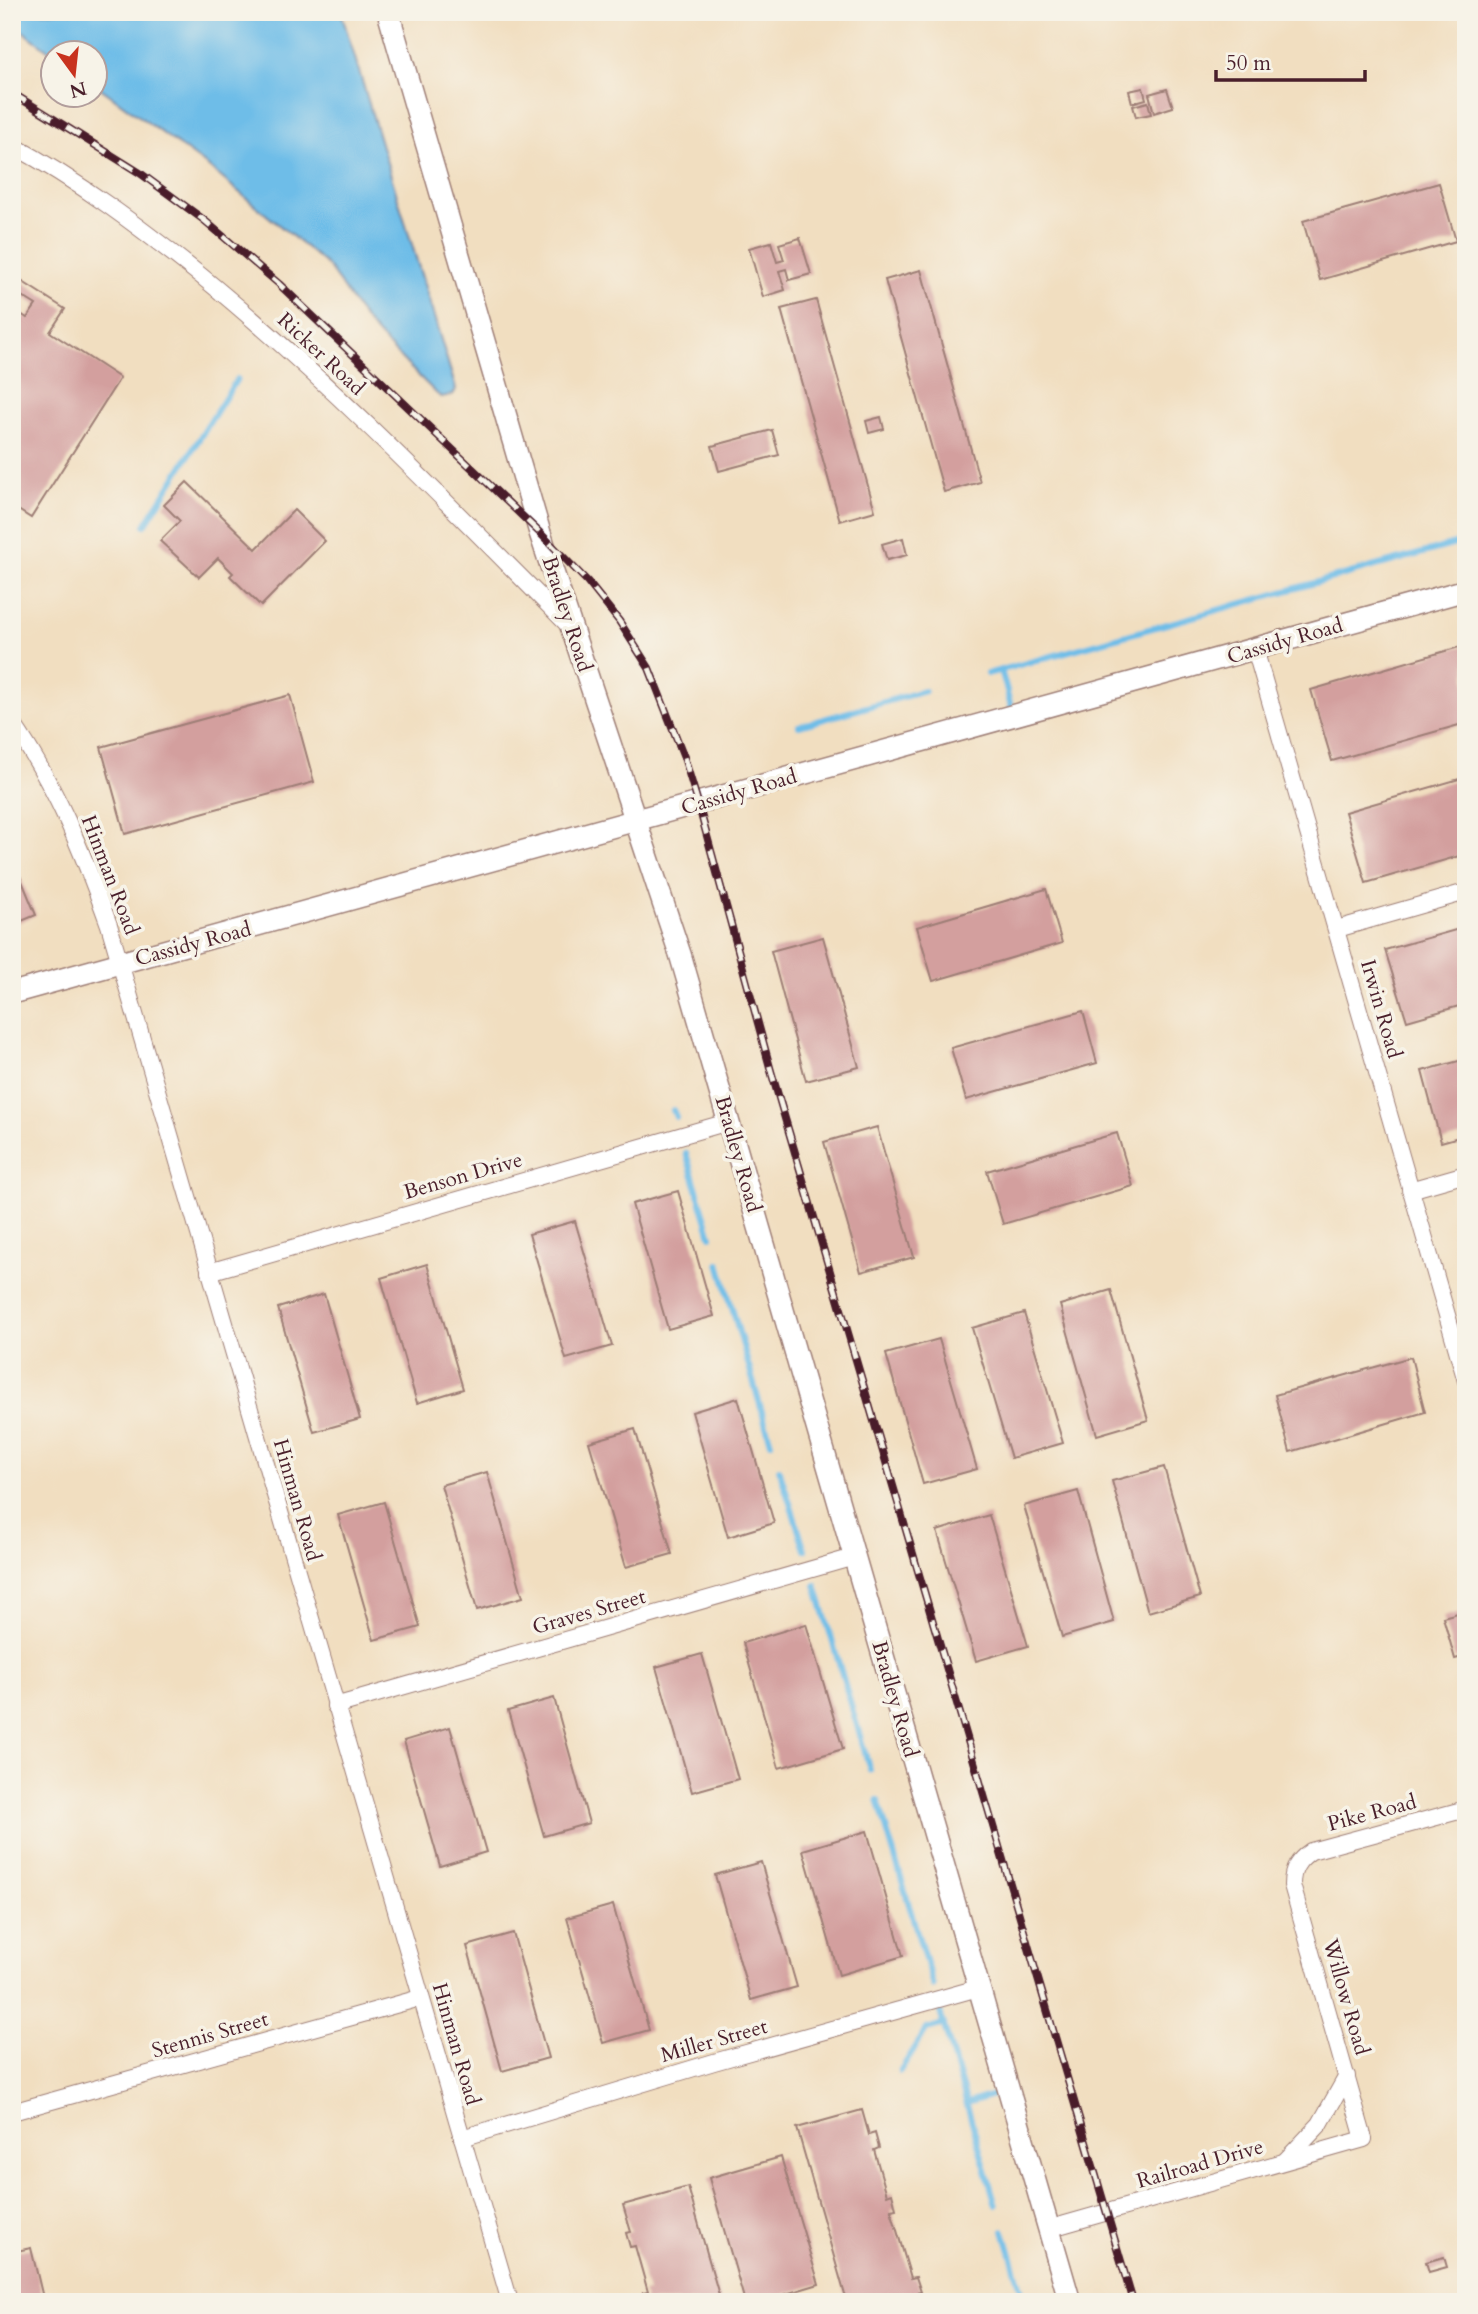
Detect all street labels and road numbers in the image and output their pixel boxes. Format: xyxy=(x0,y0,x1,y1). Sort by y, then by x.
street label: Ricker Road xyxy=(271,306,371,402)
street label: Bradley Road xyxy=(535,552,599,676)
street label: Cassidy Road xyxy=(1224,611,1346,671)
street label: Cassidy Road xyxy=(678,762,800,822)
street label: Hinman Road xyxy=(74,811,146,939)
street label: Cassidy Road xyxy=(132,915,254,973)
street label: Irwin Road xyxy=(1353,956,1409,1062)
street label: Bradley Road xyxy=(708,1092,768,1216)
street label: Benson Drive xyxy=(400,1145,526,1207)
street label: Hinman Road xyxy=(266,1435,328,1565)
street label: Graves Street xyxy=(529,1582,649,1642)
street label: Bradley Road xyxy=(865,1637,925,1761)
street label: Pike Road xyxy=(1324,1787,1420,1839)
street label: Willow Road xyxy=(1315,1934,1376,2059)
street label: Hinman Road xyxy=(425,1979,487,2109)
street label: Stennis Street xyxy=(148,2004,272,2065)
street label: Miller Street xyxy=(657,2012,771,2070)
street label: Railroad Drive xyxy=(1133,2132,1267,2196)

